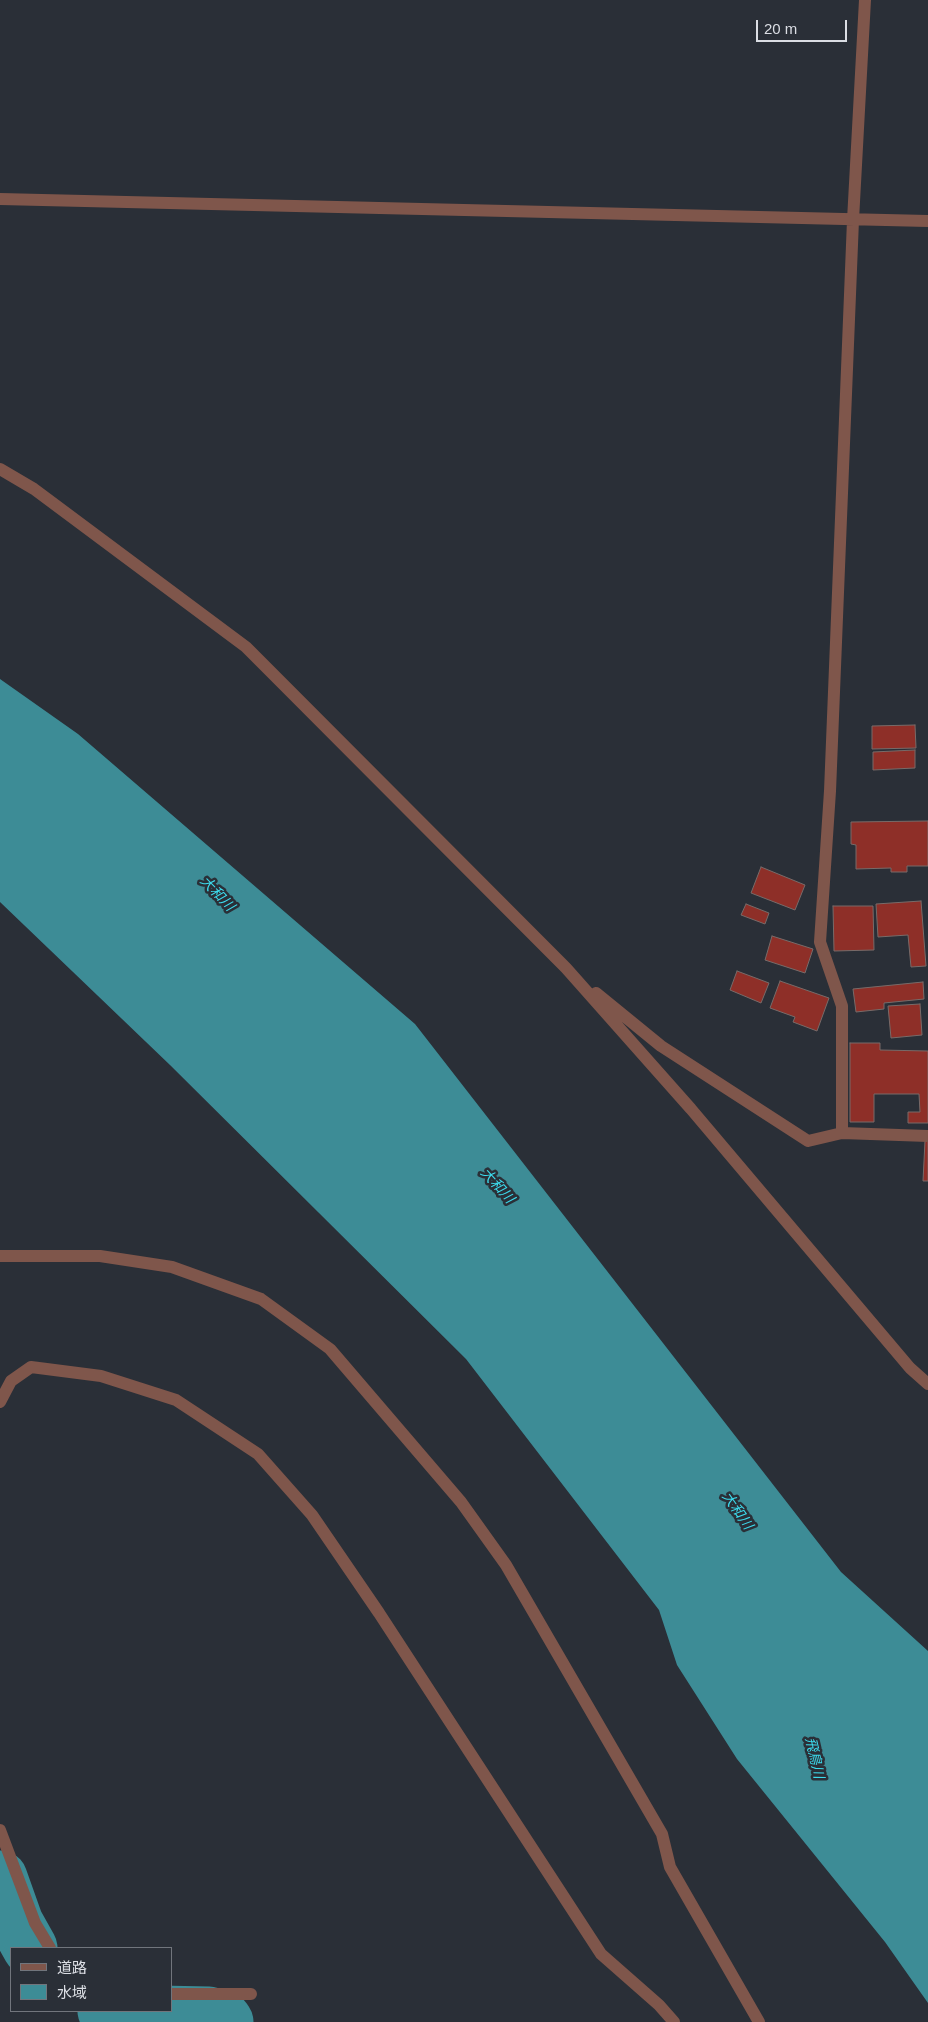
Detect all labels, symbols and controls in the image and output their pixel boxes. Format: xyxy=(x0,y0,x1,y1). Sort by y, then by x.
scale bar xyxy=(758,10,849,42)
text: 20 m xyxy=(764,20,797,37)
water label: 大和川 xyxy=(196,873,238,915)
water label: 大和川 xyxy=(477,1165,517,1207)
water label: 大和川 xyxy=(718,1489,756,1533)
water label: 飛鳥川 xyxy=(801,1736,827,1780)
legend xyxy=(10,1947,172,2012)
text: 道路 xyxy=(57,1959,87,1976)
text: 水域 xyxy=(57,1984,87,2001)

